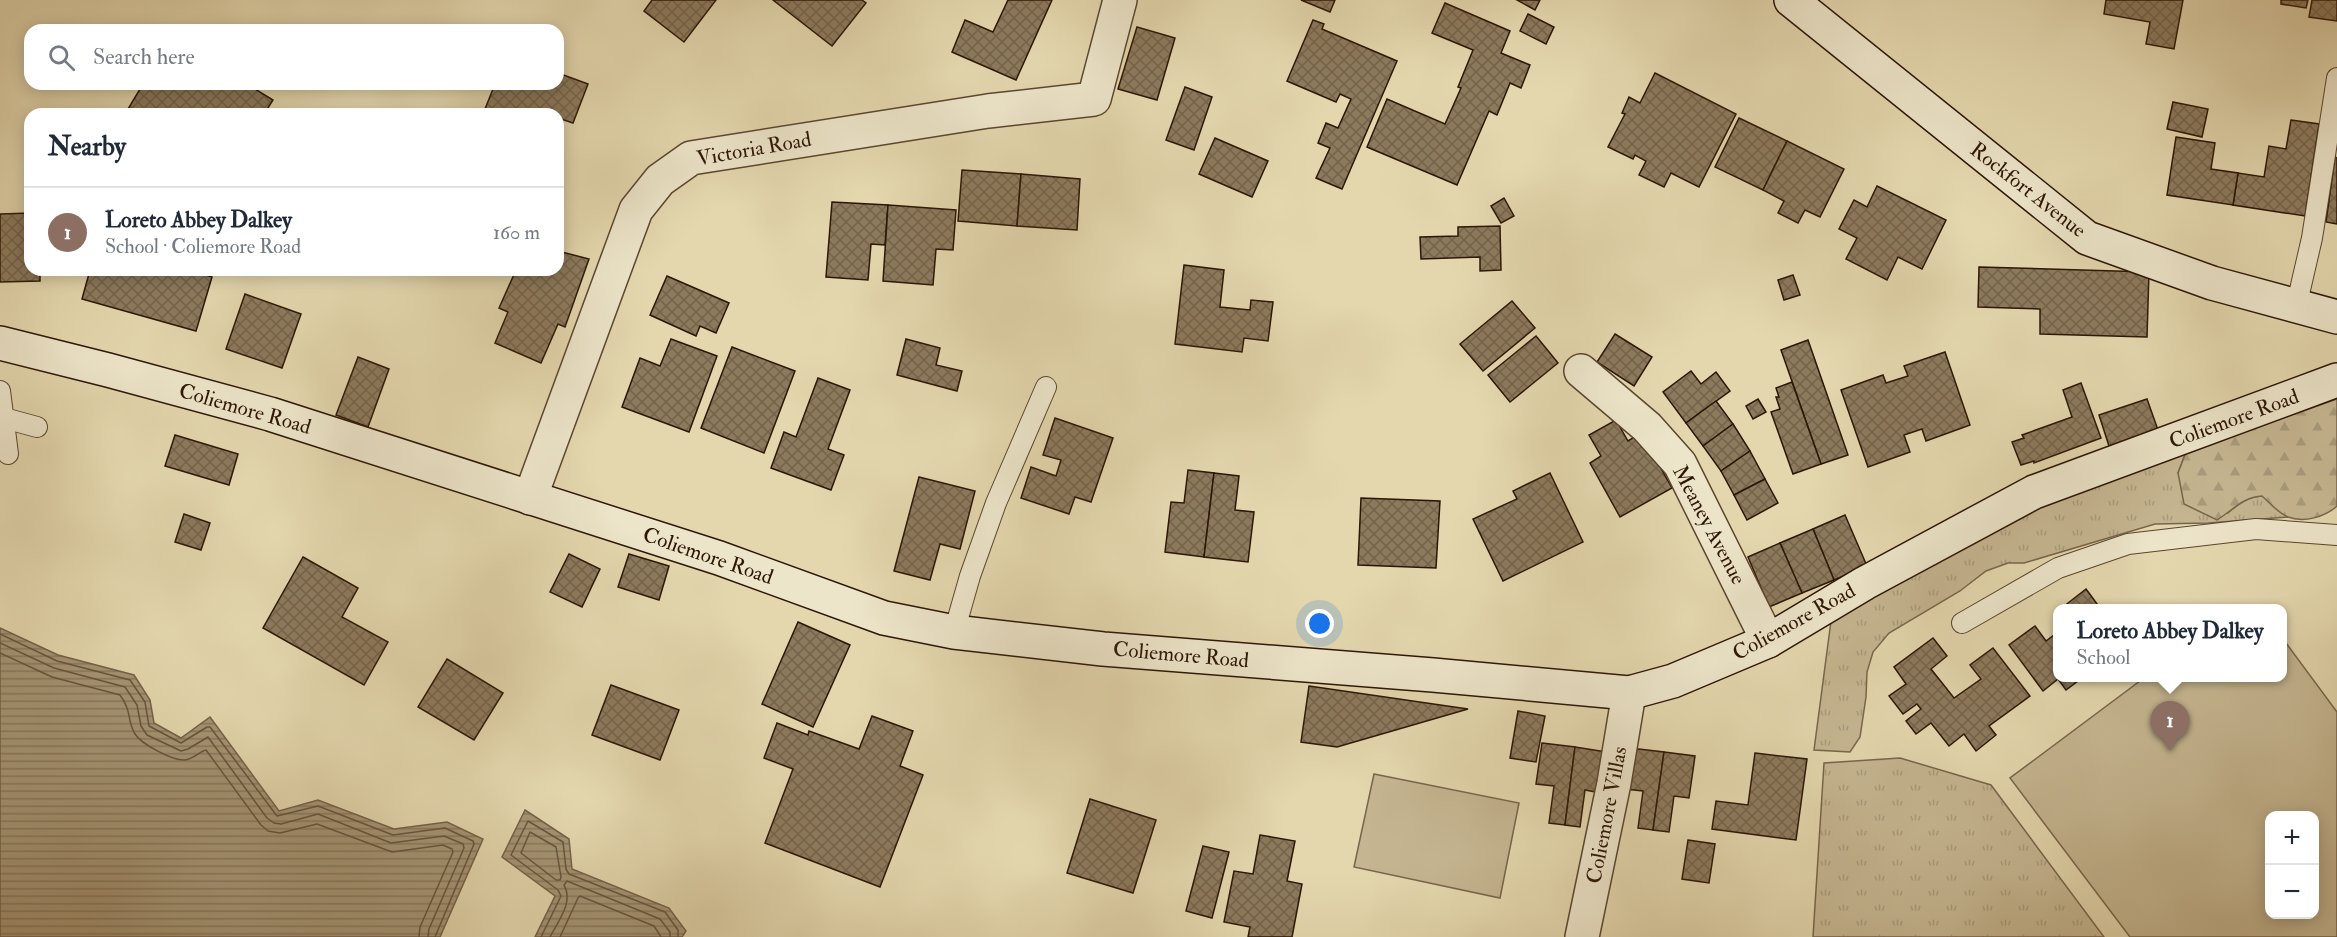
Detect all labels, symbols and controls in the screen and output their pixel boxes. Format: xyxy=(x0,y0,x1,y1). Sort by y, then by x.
search box xyxy=(24,24,564,90)
icon: search xyxy=(45,41,78,74)
text: Search here xyxy=(93,43,195,71)
street label: Victoria Road xyxy=(695,126,814,172)
text: Nearby xyxy=(48,131,126,163)
street label: Rockfort Avenue xyxy=(1965,136,2092,244)
text: Loreto Abbey Dalkey xyxy=(105,206,292,234)
text: 1 xyxy=(64,220,71,245)
text: 160 m xyxy=(493,220,540,245)
text: School · Coliemore Road xyxy=(105,234,301,259)
street label: Coliemore Road xyxy=(176,377,315,441)
street label: Coliemore Road xyxy=(2165,383,2303,455)
street label: Meaney Avenue xyxy=(1666,461,1752,590)
street label: Coliemore Road xyxy=(639,521,777,591)
street label: Coliemore Road xyxy=(1728,577,1861,667)
popup xyxy=(2053,604,2287,682)
your location xyxy=(1305,609,1334,638)
text: Loreto Abbey Dalkey xyxy=(2077,617,2263,645)
street label: Coliemore Road xyxy=(1112,636,1251,674)
text: School xyxy=(2077,645,2130,670)
pin: 1 xyxy=(2150,702,2190,751)
street label: Coliemore Villas xyxy=(1580,744,1634,886)
map controls xyxy=(2265,811,2319,919)
button: + xyxy=(2265,811,2319,865)
button: − xyxy=(2265,865,2319,919)

